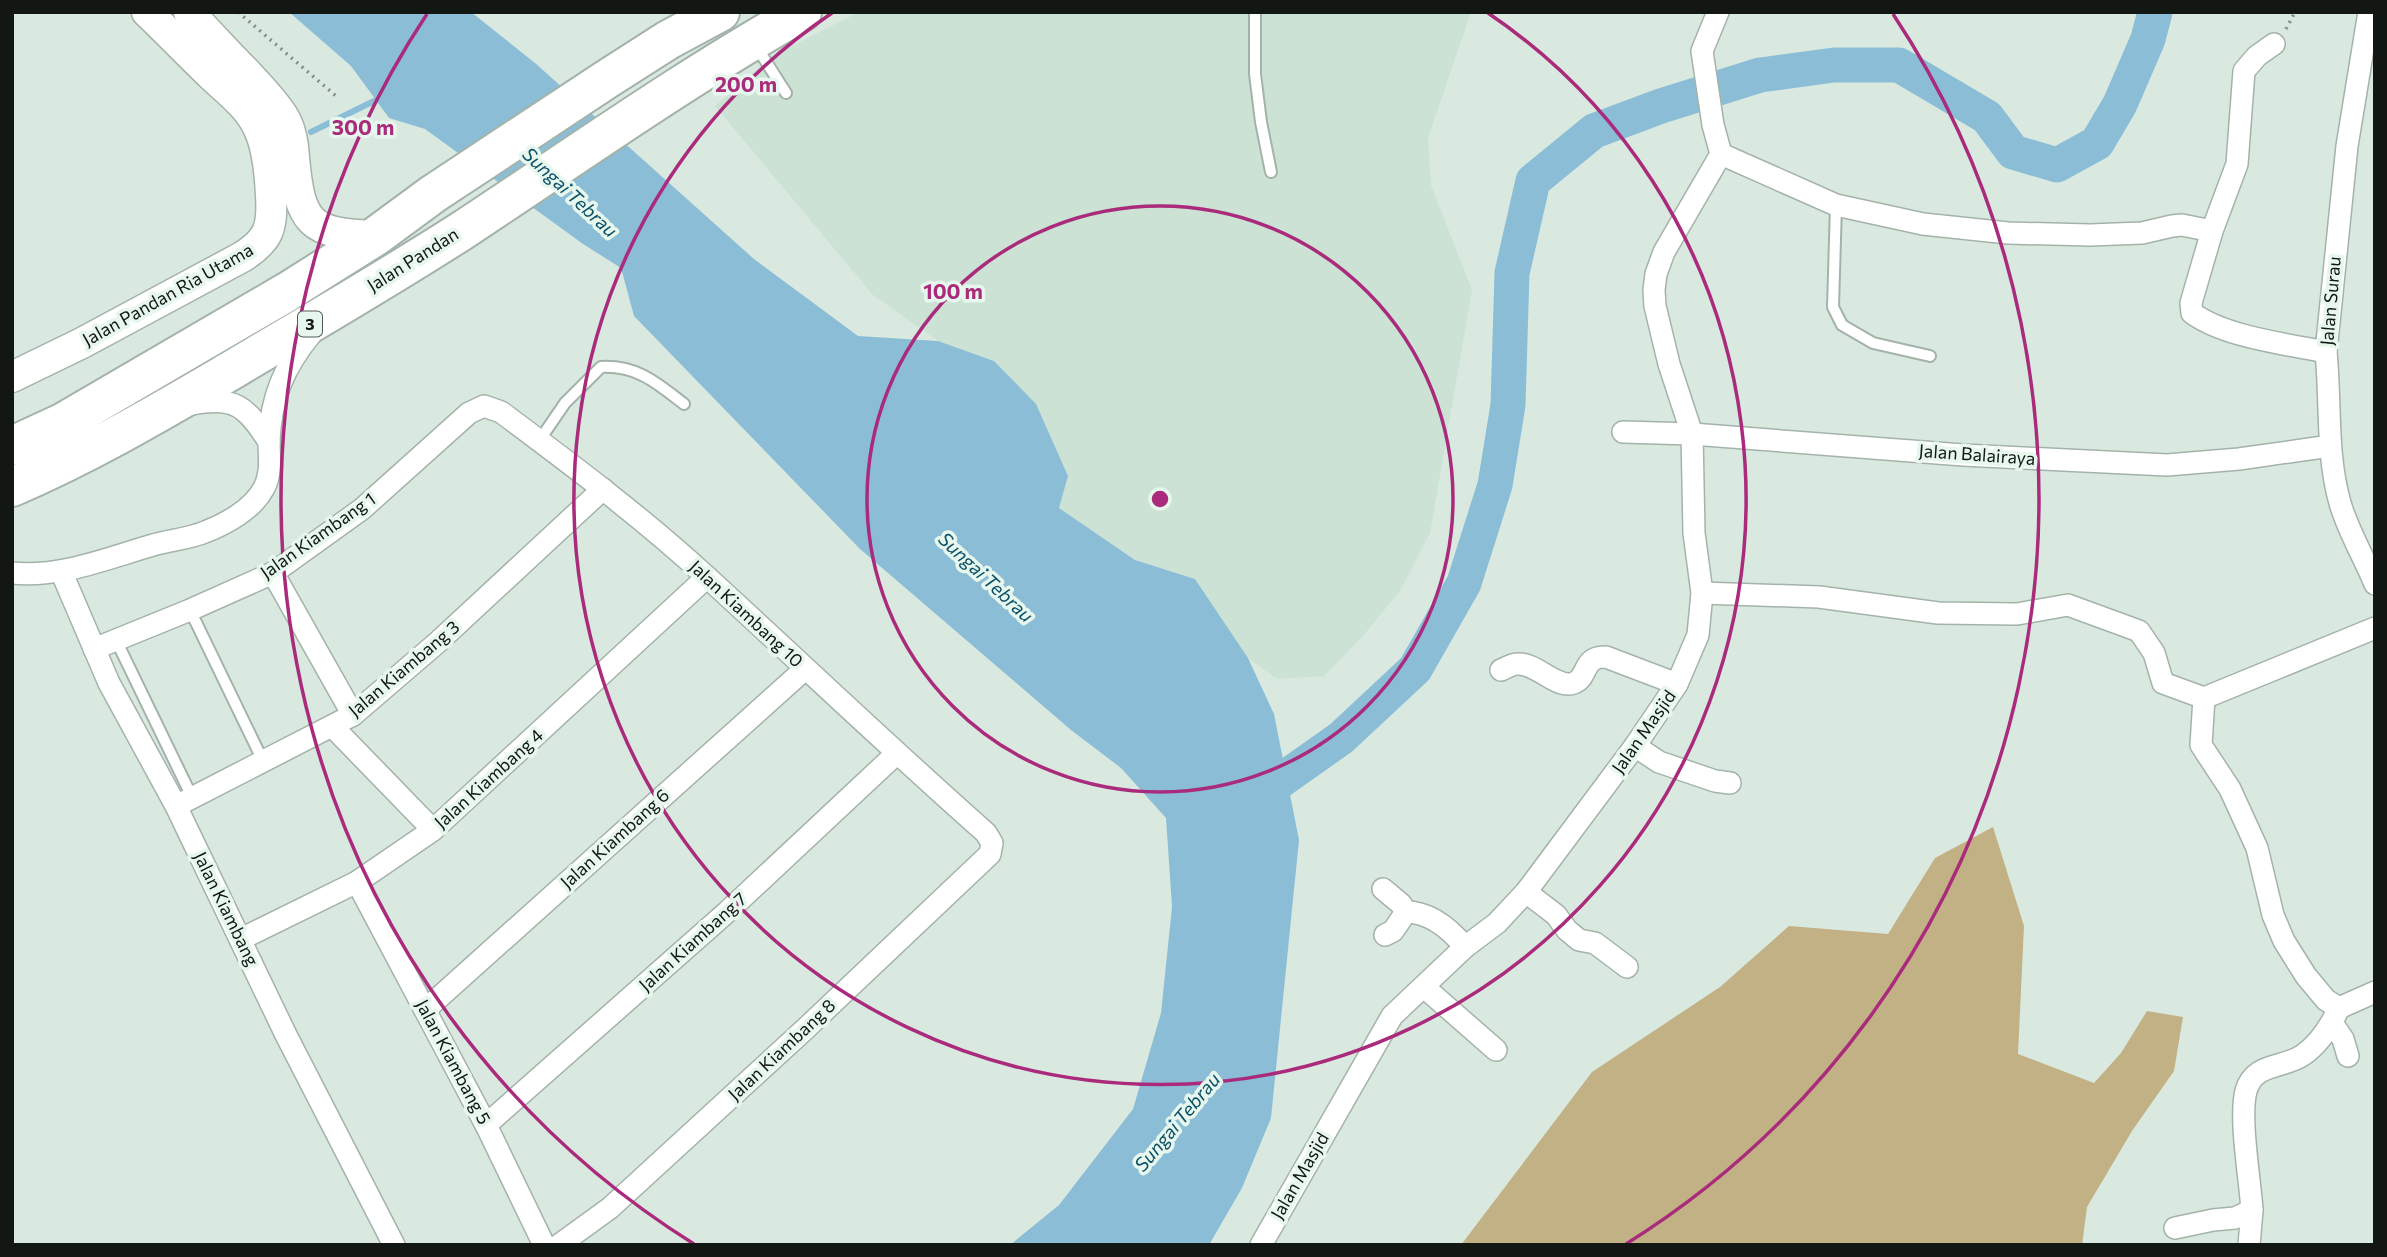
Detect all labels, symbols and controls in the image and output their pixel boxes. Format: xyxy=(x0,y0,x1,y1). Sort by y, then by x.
text: 200 m xyxy=(715,71,777,96)
text: 300 m xyxy=(332,114,394,139)
water label: Sungai Tebrau xyxy=(518,142,623,242)
street label: Jalan Pandan xyxy=(363,222,462,296)
street label: Jalan Pandan Ria Utama xyxy=(78,238,257,350)
street label: Jalan Surau xyxy=(2315,255,2345,346)
text: 100 m xyxy=(923,278,983,303)
road number: 3 xyxy=(298,312,322,336)
street label: Jalan Balairaya xyxy=(1918,439,2036,469)
street label: Jalan Kiambang 1 xyxy=(256,487,379,583)
centre of rings xyxy=(1148,487,1172,511)
water label: Sungai Tebrau xyxy=(934,527,1039,627)
street label: Jalan Kiambang 10 xyxy=(685,555,808,672)
street label: Jalan Kiambang 3 xyxy=(343,615,463,721)
street label: Jalan Masjid xyxy=(1606,686,1680,777)
street label: Jalan Kiambang 4 xyxy=(429,724,547,833)
street label: Jalan Kiambang 6 xyxy=(555,784,673,893)
street label: Jalan Kiambang xyxy=(190,848,264,969)
street label: Jalan Kiambang 7 xyxy=(634,887,751,995)
street label: Jalan Kiambang 8 xyxy=(723,994,840,1105)
street label: Jalan Kiambang 5 xyxy=(412,995,496,1128)
water label: Sungai Tebrau xyxy=(1129,1068,1225,1175)
street label: Jalan Masjid xyxy=(1265,1128,1333,1223)

